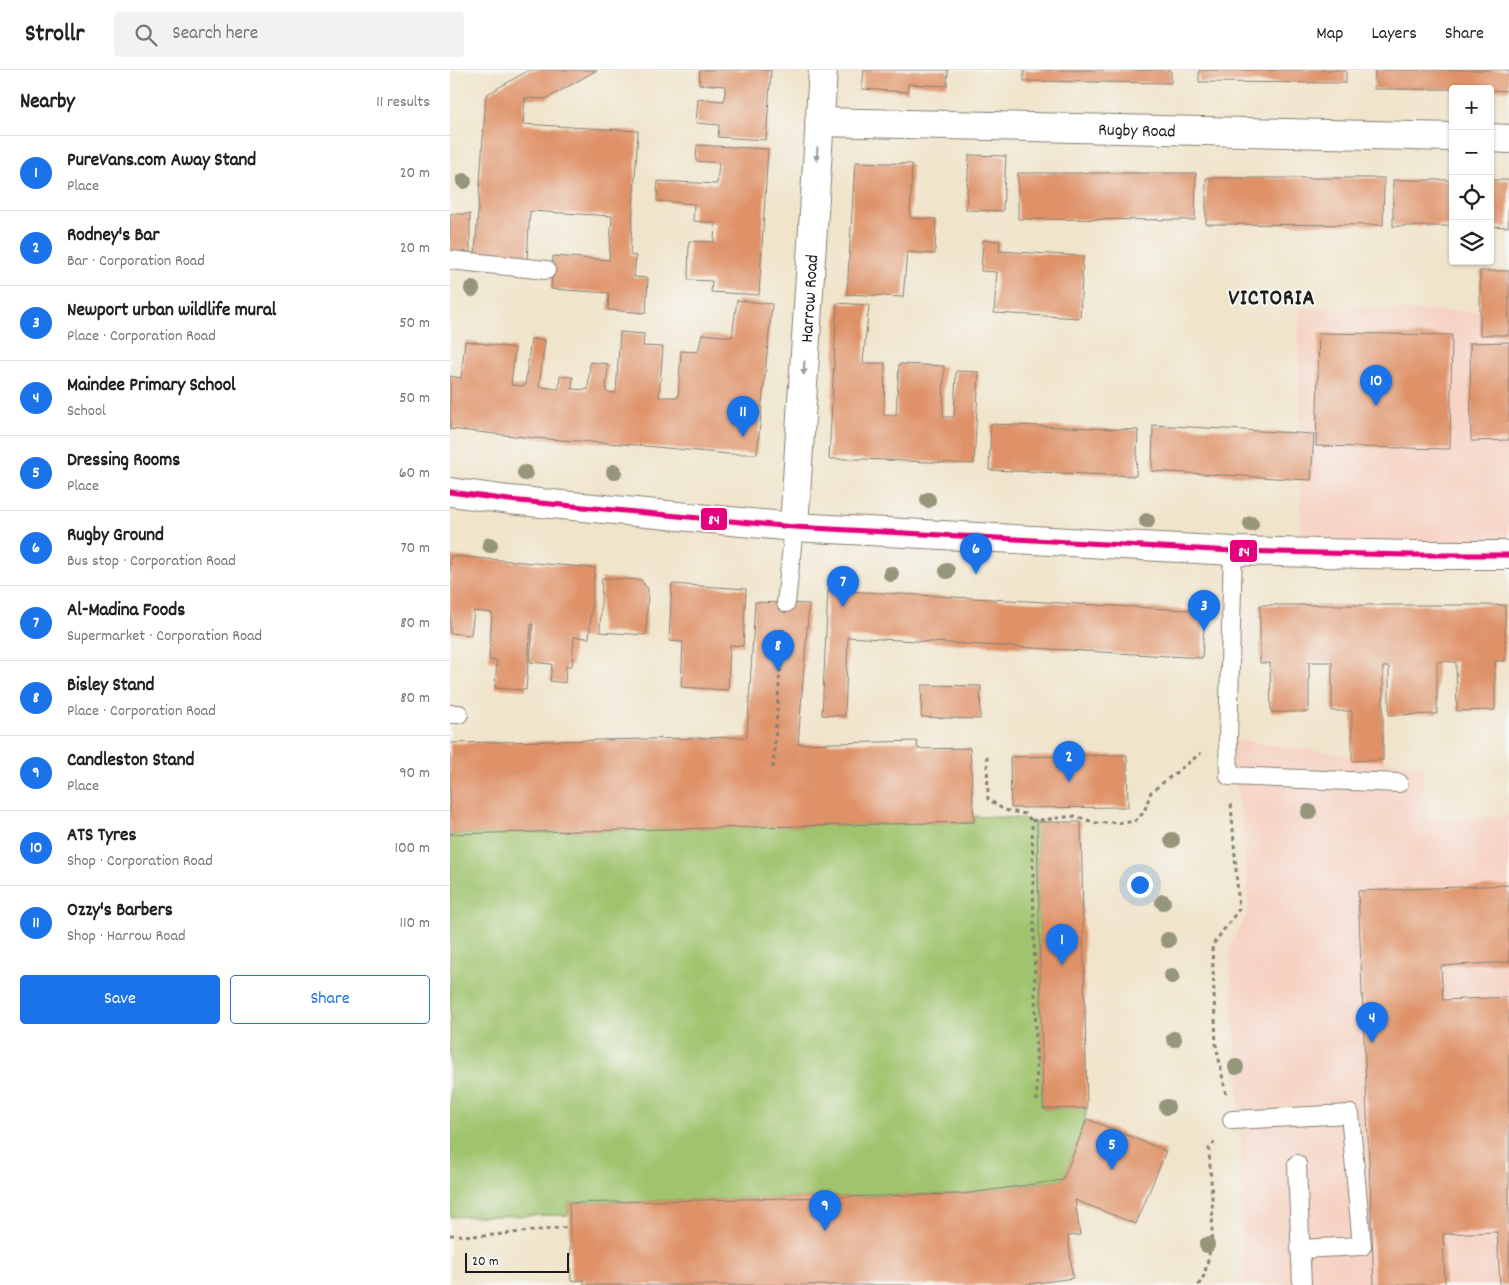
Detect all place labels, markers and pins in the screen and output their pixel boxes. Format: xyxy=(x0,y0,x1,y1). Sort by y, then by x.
pin: 10 xyxy=(1360,365,1392,406)
pin: 11 xyxy=(727,396,759,437)
pin: 6 xyxy=(960,533,992,574)
pin: 7 xyxy=(827,566,859,607)
pin: 3 xyxy=(1188,590,1220,631)
pin: 8 xyxy=(762,630,794,671)
pin: 2 xyxy=(1053,741,1085,782)
pin: 1 xyxy=(1046,924,1078,965)
pin: 4 xyxy=(1356,1002,1388,1043)
pin: 5 xyxy=(1096,1129,1128,1170)
pin: 9 xyxy=(809,1190,841,1231)

